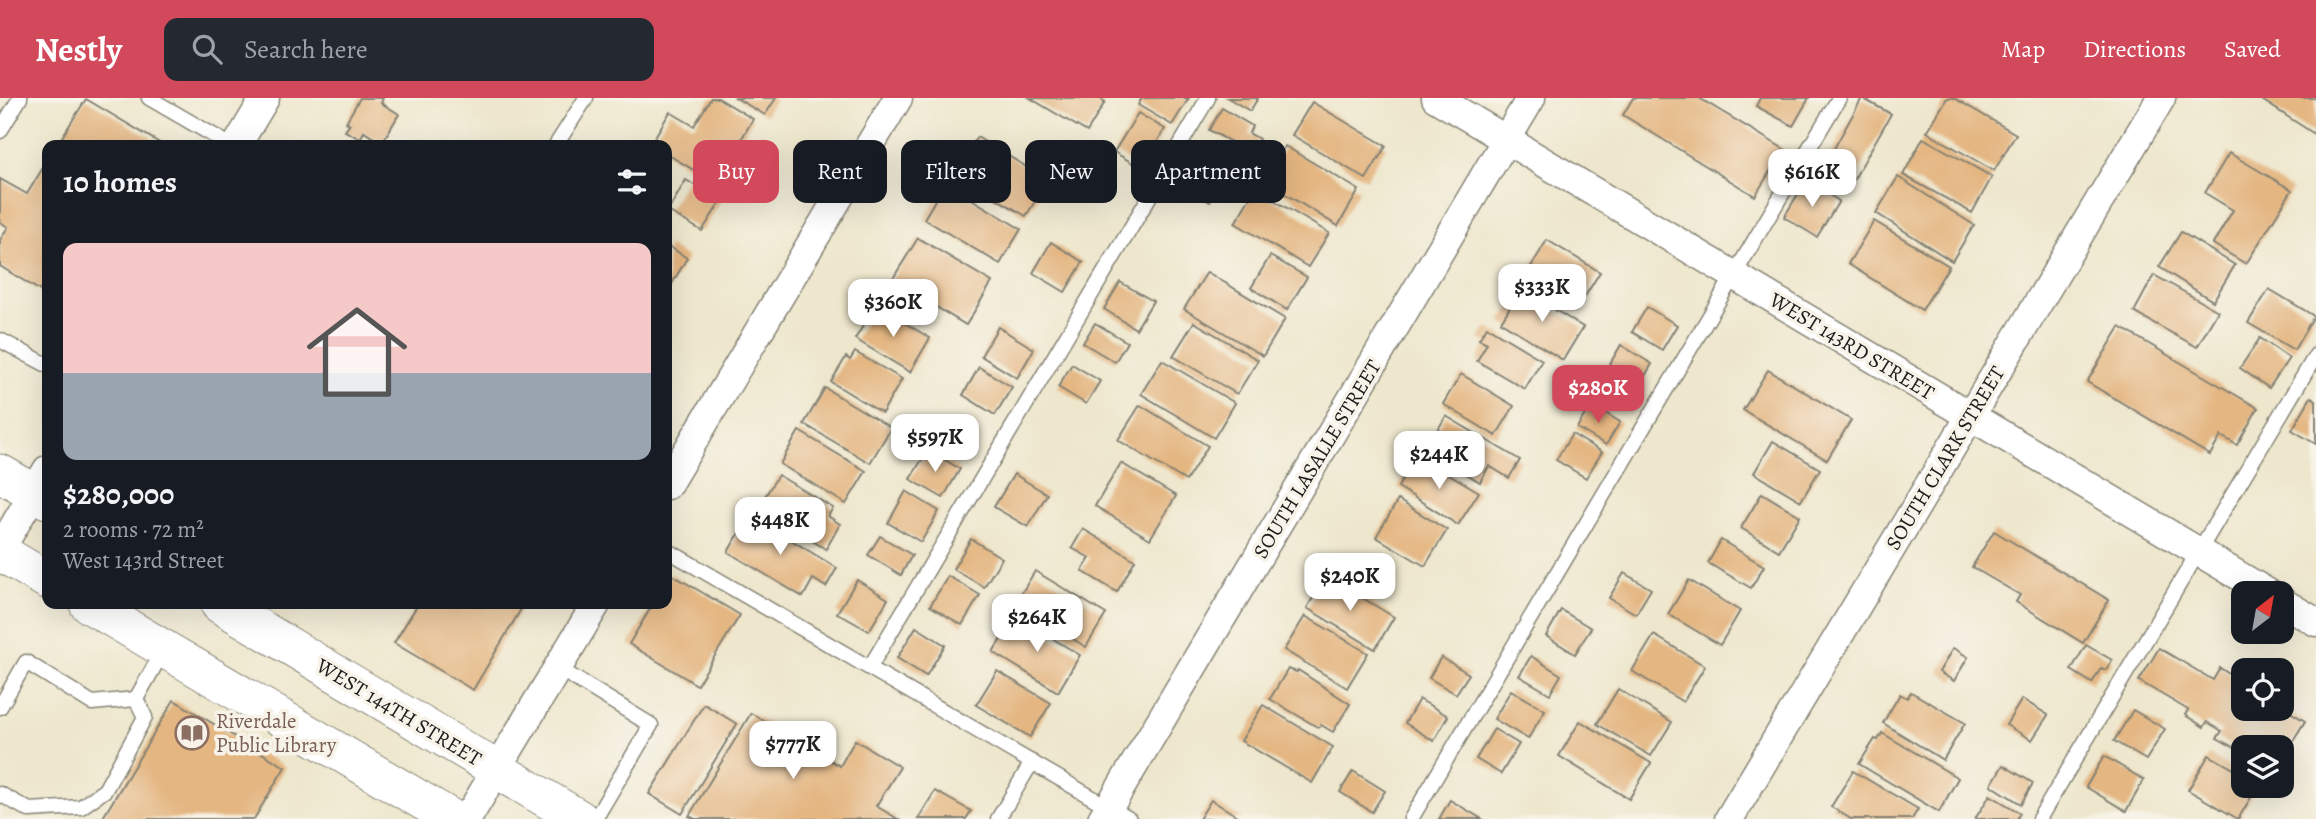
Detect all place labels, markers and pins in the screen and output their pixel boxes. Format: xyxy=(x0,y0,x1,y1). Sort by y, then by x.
pin: $616K xyxy=(1763,150,1861,209)
pin: $333K xyxy=(1493,264,1591,324)
pin: $360K xyxy=(844,280,942,339)
pin: $280K xyxy=(1549,366,1647,425)
pin: $597K xyxy=(886,414,984,474)
pin: $244K xyxy=(1390,432,1488,491)
pin: $448K xyxy=(731,498,829,557)
pin: $240K xyxy=(1301,554,1399,613)
pin: $264K xyxy=(988,594,1086,654)
place label: Riverdale Public Library xyxy=(216,707,337,759)
library icon: Riverdale Public Library xyxy=(173,714,211,752)
pin: $777K xyxy=(744,722,842,781)

